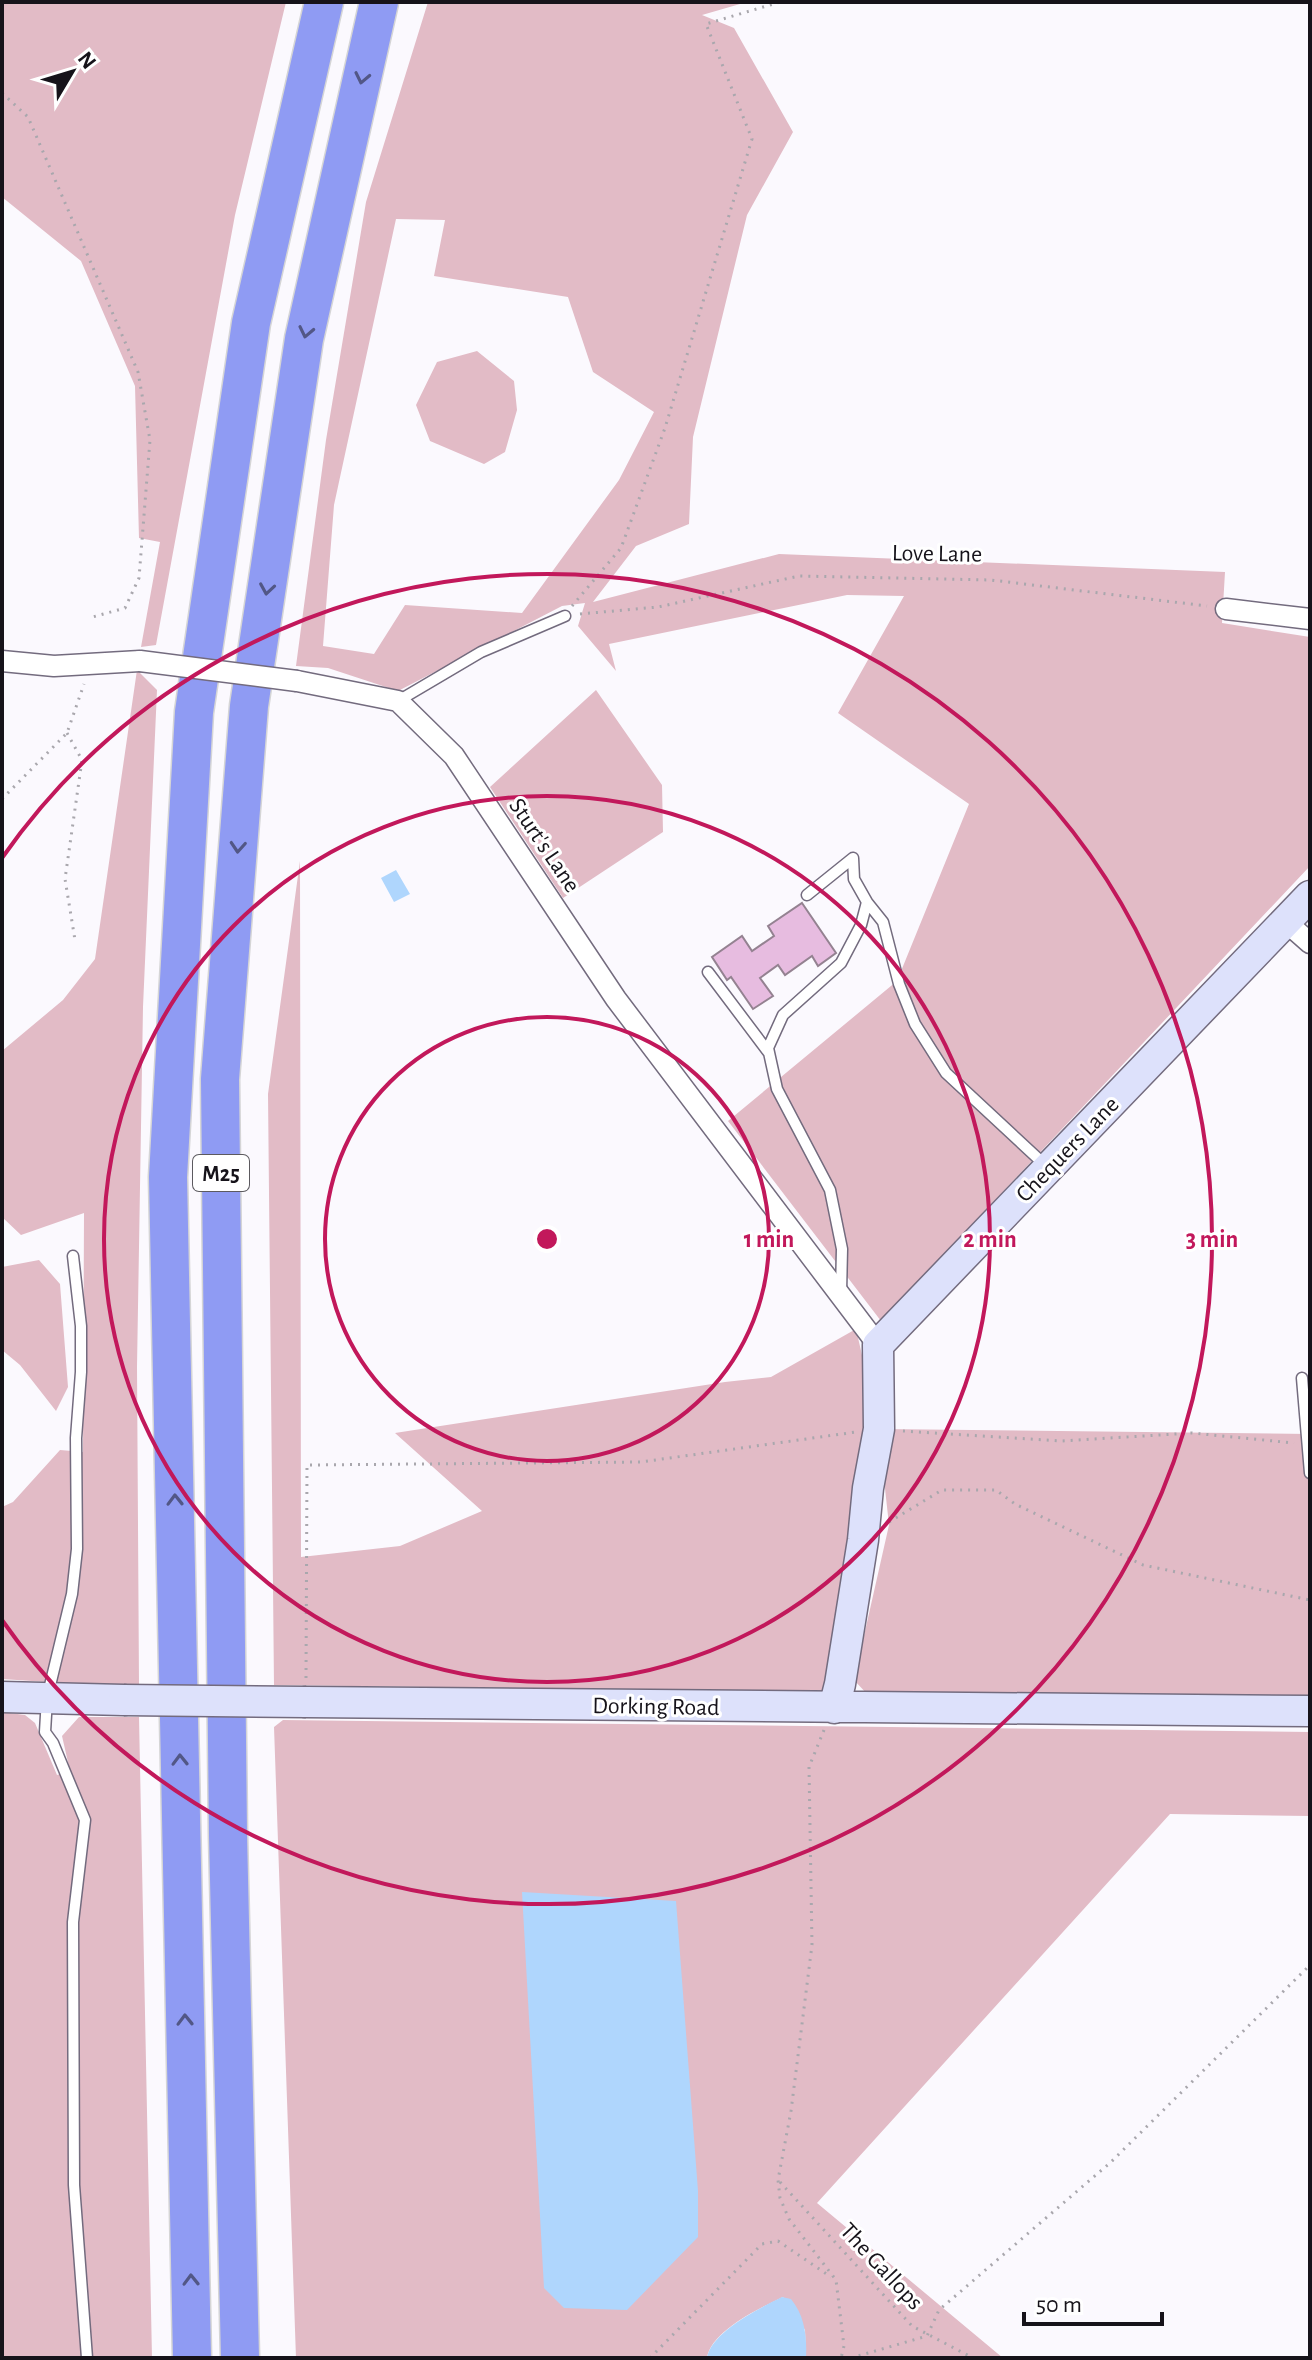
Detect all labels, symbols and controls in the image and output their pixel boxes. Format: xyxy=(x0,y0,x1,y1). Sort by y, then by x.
north arrow xyxy=(32,32,112,112)
text: N xyxy=(74,48,100,73)
one-way arrow xyxy=(354,71,371,84)
one-way arrow xyxy=(298,325,315,338)
street label: Love Lane xyxy=(892,541,982,567)
one-way arrow xyxy=(259,582,276,596)
street label: Sturt's Lane xyxy=(504,794,584,897)
one-way arrow xyxy=(230,841,247,854)
street label: Chequers Lane xyxy=(1012,1092,1124,1207)
road number: M25 xyxy=(193,1155,249,1191)
centre of rings xyxy=(533,1225,561,1253)
text: 1 min xyxy=(744,1228,794,1252)
text: 2 min xyxy=(963,1228,1017,1252)
text: 3 min xyxy=(1186,1228,1238,1252)
one-way arrow xyxy=(166,1493,183,1506)
street label: Dorking Road xyxy=(592,1694,720,1720)
one-way arrow xyxy=(171,1753,189,1766)
one-way arrow xyxy=(177,2013,194,2026)
street label: The Gallops xyxy=(835,2219,927,2315)
one-way arrow xyxy=(182,2273,199,2286)
scale bar xyxy=(1024,2276,1162,2326)
text: 50 m xyxy=(1036,2293,1082,2317)

